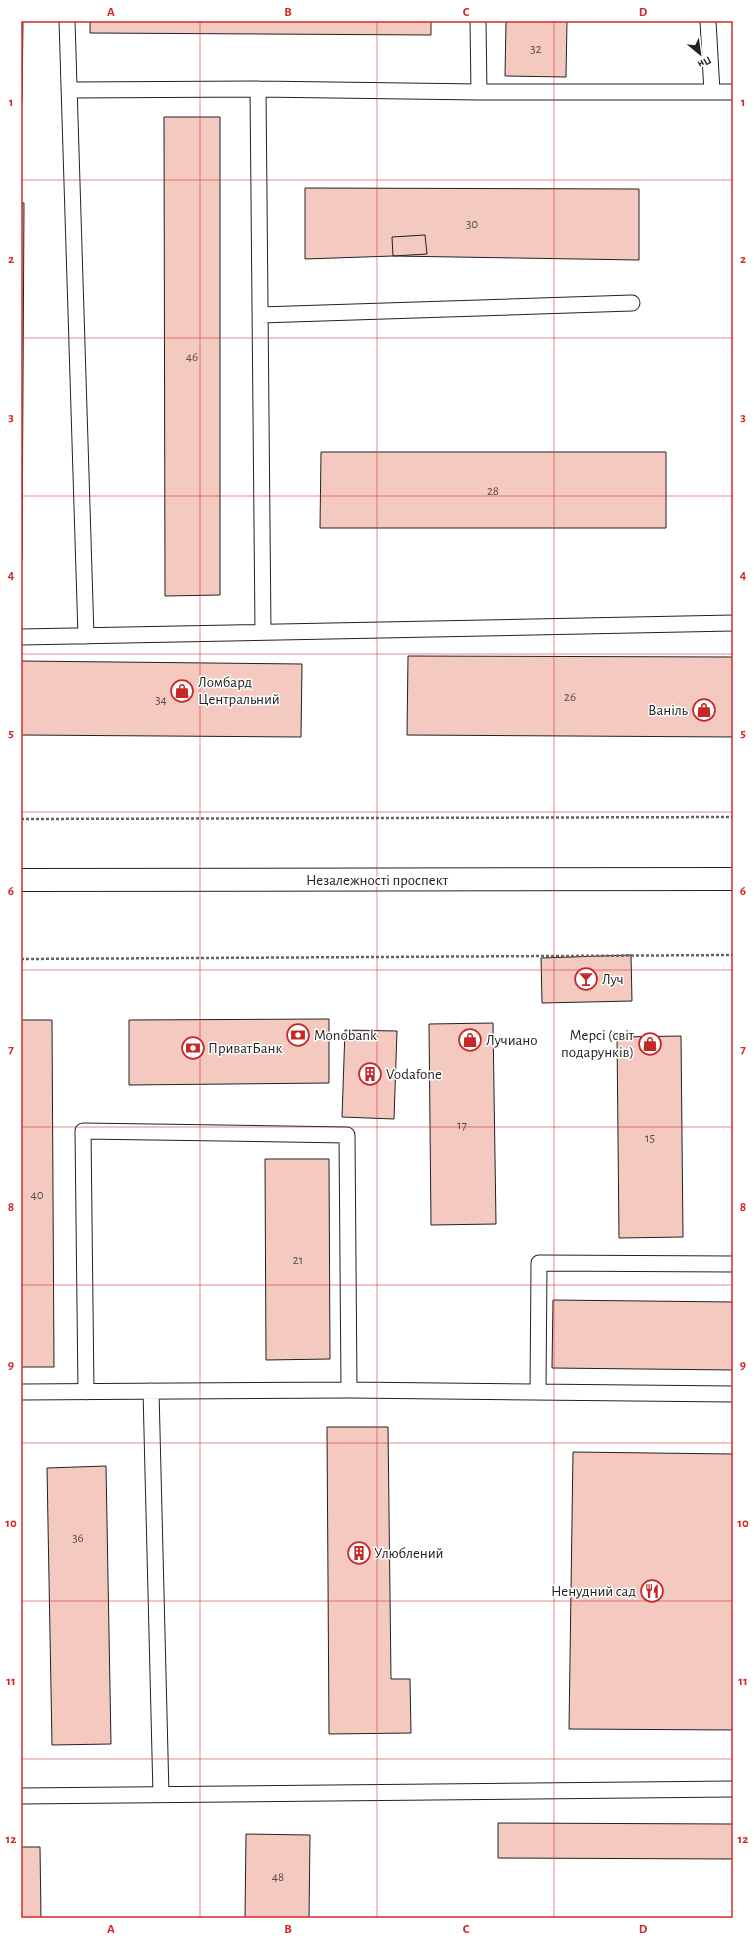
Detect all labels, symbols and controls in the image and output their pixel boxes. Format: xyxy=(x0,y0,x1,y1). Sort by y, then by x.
text: A xyxy=(107,6,115,19)
text: B xyxy=(284,6,292,19)
text: C xyxy=(463,6,470,19)
text: D xyxy=(639,6,648,19)
north arrow xyxy=(680,34,720,74)
house number: 32 xyxy=(530,43,542,56)
text: Пн xyxy=(696,54,713,70)
text: 1 xyxy=(9,96,13,109)
text: 1 xyxy=(741,96,745,109)
house number: 30 xyxy=(466,218,478,231)
text: 2 xyxy=(8,253,14,266)
text: 2 xyxy=(740,253,746,266)
house number: 46 xyxy=(186,351,198,364)
text: 3 xyxy=(8,411,14,424)
text: 3 xyxy=(740,411,746,424)
house number: 28 xyxy=(487,485,499,498)
text: 4 xyxy=(8,569,15,582)
text: 4 xyxy=(740,569,747,582)
place label: Ломбард Центральний xyxy=(198,675,280,707)
shop icon: Ломбард Центральний xyxy=(169,678,195,704)
house number: 26 xyxy=(564,691,576,704)
house number: 34 xyxy=(155,694,167,707)
shop icon: Ваніль xyxy=(691,697,717,723)
place label: Ваніль xyxy=(648,703,689,718)
text: 5 xyxy=(8,727,14,740)
text: 5 xyxy=(740,727,746,740)
street label: Незалежності проспект xyxy=(306,873,449,888)
text: 6 xyxy=(8,885,14,898)
text: 6 xyxy=(740,885,746,898)
bar icon: Луч xyxy=(573,966,599,992)
place label: Луч xyxy=(602,972,624,987)
bank icon: Monobank xyxy=(285,1022,311,1048)
shop icon: Лучиано xyxy=(457,1027,483,1053)
place label: Monobank xyxy=(314,1028,377,1043)
place label: Мерсі (світ подарунків) xyxy=(561,1028,635,1060)
shop icon: Мерсі (світ подарунків) xyxy=(637,1031,663,1057)
place label: Лучиано xyxy=(486,1033,538,1048)
bank icon: ПриватБанк xyxy=(180,1035,206,1061)
place label: ПриватБанк xyxy=(208,1041,282,1056)
text: 7 xyxy=(8,1043,14,1056)
text: 7 xyxy=(740,1043,746,1056)
building icon: Vodafone xyxy=(357,1061,383,1087)
place label: Vodafone xyxy=(386,1067,442,1082)
house number: 17 xyxy=(457,1119,468,1132)
house number: 15 xyxy=(645,1132,655,1145)
house number: 40 xyxy=(30,1189,44,1202)
text: 8 xyxy=(8,1201,14,1214)
text: 8 xyxy=(740,1201,746,1214)
house number: 21 xyxy=(293,1254,303,1267)
text: 9 xyxy=(8,1359,14,1372)
text: 9 xyxy=(740,1359,746,1372)
text: 10 xyxy=(5,1517,17,1530)
text: 10 xyxy=(737,1517,749,1530)
house number: 36 xyxy=(72,1532,84,1545)
building icon: Улюблений xyxy=(346,1540,372,1566)
place label: Улюблений xyxy=(374,1546,443,1561)
restaurant icon: Ненудний сад xyxy=(639,1578,665,1604)
place label: Ненудний сад xyxy=(551,1584,636,1599)
text: 11 xyxy=(6,1675,16,1688)
text: 11 xyxy=(738,1675,748,1688)
text: 12 xyxy=(6,1833,16,1846)
text: 12 xyxy=(738,1833,748,1846)
house number: 48 xyxy=(272,1871,284,1884)
text: A xyxy=(107,1923,115,1936)
text: B xyxy=(284,1923,292,1936)
text: C xyxy=(463,1923,470,1936)
text: D xyxy=(639,1923,648,1936)

